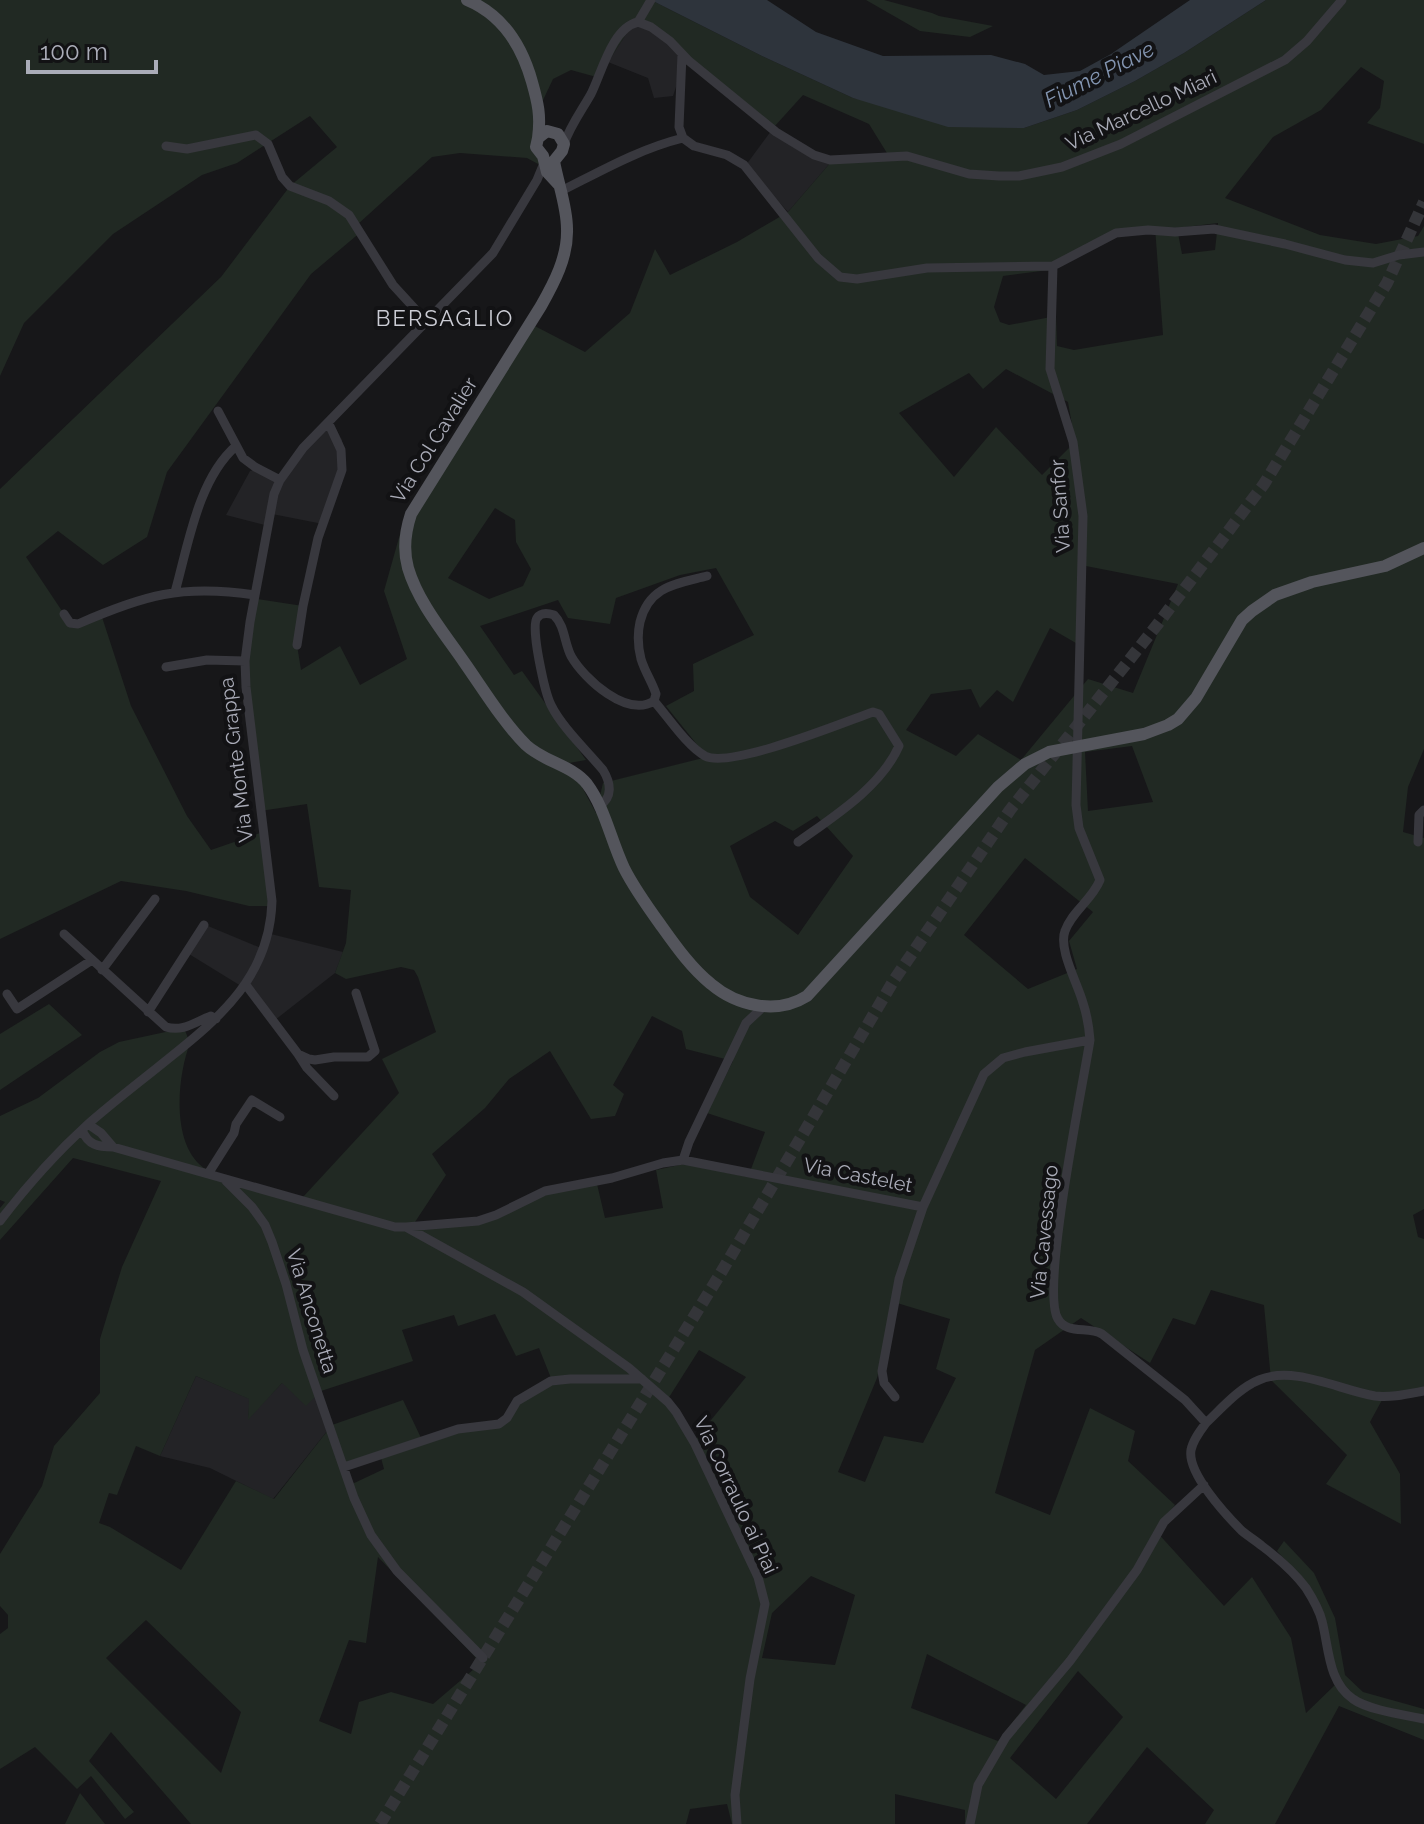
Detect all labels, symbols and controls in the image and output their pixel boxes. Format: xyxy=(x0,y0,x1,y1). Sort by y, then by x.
scale bar xyxy=(28,24,156,74)
water label: Fiume Piave xyxy=(1040,35,1158,113)
text: 100 m xyxy=(40,37,108,66)
street label: Via Marcello Miari xyxy=(1062,65,1220,155)
district label: BERSAGLIO xyxy=(376,305,514,331)
street label: Via Col Cavalier xyxy=(386,373,482,507)
street label: Via Sanfor xyxy=(1045,458,1075,554)
street label: Via Monte Grappa xyxy=(214,676,258,844)
street label: Via Castelet xyxy=(802,1153,915,1197)
street label: Via Cavessago xyxy=(1025,1164,1063,1300)
street label: Via Anconetta xyxy=(282,1246,342,1376)
street label: Via Corraulo ai Piai xyxy=(689,1412,783,1578)

